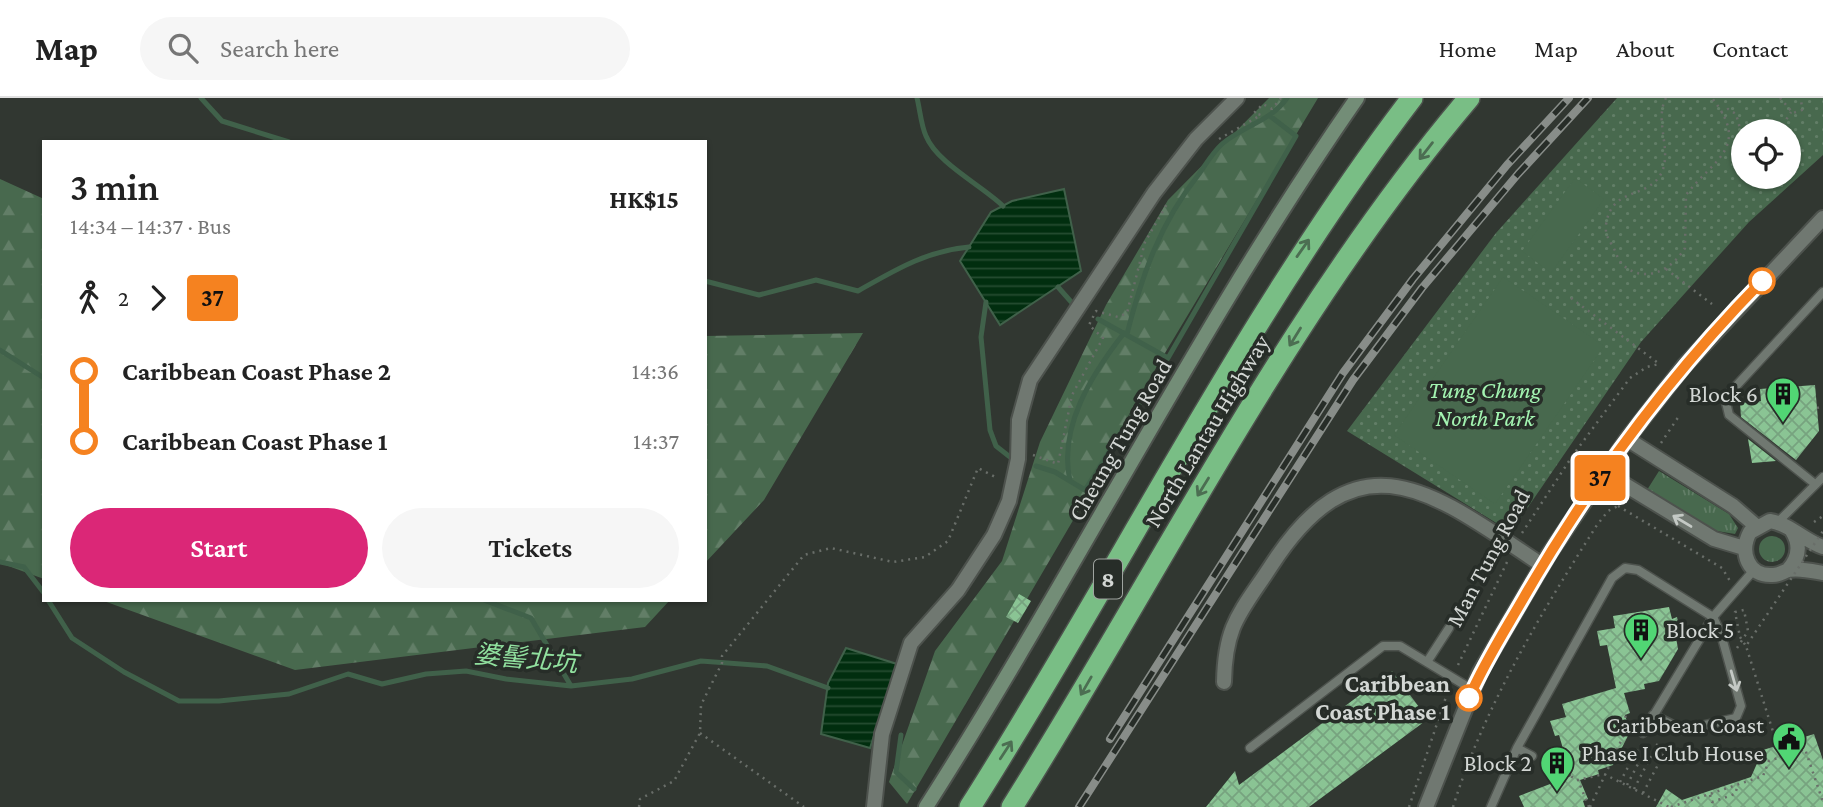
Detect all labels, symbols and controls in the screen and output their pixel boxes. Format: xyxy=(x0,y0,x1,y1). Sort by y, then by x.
search box xyxy=(140,17,630,80)
icon: search xyxy=(164,29,202,67)
text: Map xyxy=(35,30,98,67)
text: Search here xyxy=(220,34,339,63)
text: Home xyxy=(1439,35,1496,62)
text: Map xyxy=(1534,35,1578,62)
text: About xyxy=(1616,35,1674,62)
text: Contact xyxy=(1712,35,1788,62)
map controls xyxy=(1731,119,1801,189)
button: locate xyxy=(1731,119,1801,189)
one-way arrow xyxy=(1419,142,1434,160)
text: 3 min xyxy=(70,166,159,208)
text: HK$15 xyxy=(609,185,679,214)
text: 14:34 – 14:37 · Bus xyxy=(70,213,231,239)
one-way arrow xyxy=(1296,239,1311,258)
unlabelled marker xyxy=(1749,268,1775,294)
icon: walk xyxy=(70,279,108,317)
icon: forward xyxy=(139,279,177,317)
text: 37 xyxy=(201,284,224,311)
text: 2 xyxy=(118,285,129,311)
one-way arrow xyxy=(1288,327,1303,346)
street label: North Lantau Highway xyxy=(1138,329,1275,532)
street label: Cheung Tung Road xyxy=(1062,354,1177,526)
text: Caribbean Coast Phase 2 xyxy=(122,357,391,386)
text: 14:36 xyxy=(632,358,679,384)
building icon: Block 6 xyxy=(1764,375,1802,424)
park label: Tung Chung North Park xyxy=(1429,376,1543,431)
place label: Block 6 xyxy=(1689,380,1758,407)
text: Caribbean Coast Phase 1 xyxy=(122,427,388,456)
text: 14:37 xyxy=(633,428,679,454)
line badge: 37 xyxy=(1568,455,1632,501)
text: 37 xyxy=(1589,464,1612,491)
one-way arrow xyxy=(1195,477,1209,497)
street label: Man Tung Road xyxy=(1440,484,1535,631)
button: Start xyxy=(70,508,368,588)
button: Tickets xyxy=(382,508,679,588)
one-way arrow xyxy=(1673,513,1693,527)
road number: 8 xyxy=(1094,559,1122,598)
building icon: Block 5 xyxy=(1622,611,1660,660)
place label: Block 5 xyxy=(1666,616,1734,643)
water label: 婆髻北坑 xyxy=(473,640,583,678)
place label: Caribbean Coast Phase 1 xyxy=(1315,670,1450,725)
one-way arrow xyxy=(1729,670,1742,692)
one-way arrow xyxy=(1079,675,1093,695)
marker: Caribbean Coast Phase 1 xyxy=(1456,685,1482,711)
place label: Caribbean Coast Phase I Club House xyxy=(1581,711,1765,766)
public building icon: Caribbean Coast Phase I Club House xyxy=(1770,720,1808,769)
one-way arrow xyxy=(1000,740,1014,760)
building icon: Block 2 xyxy=(1538,744,1576,793)
place label: Block 2 xyxy=(1463,749,1532,776)

